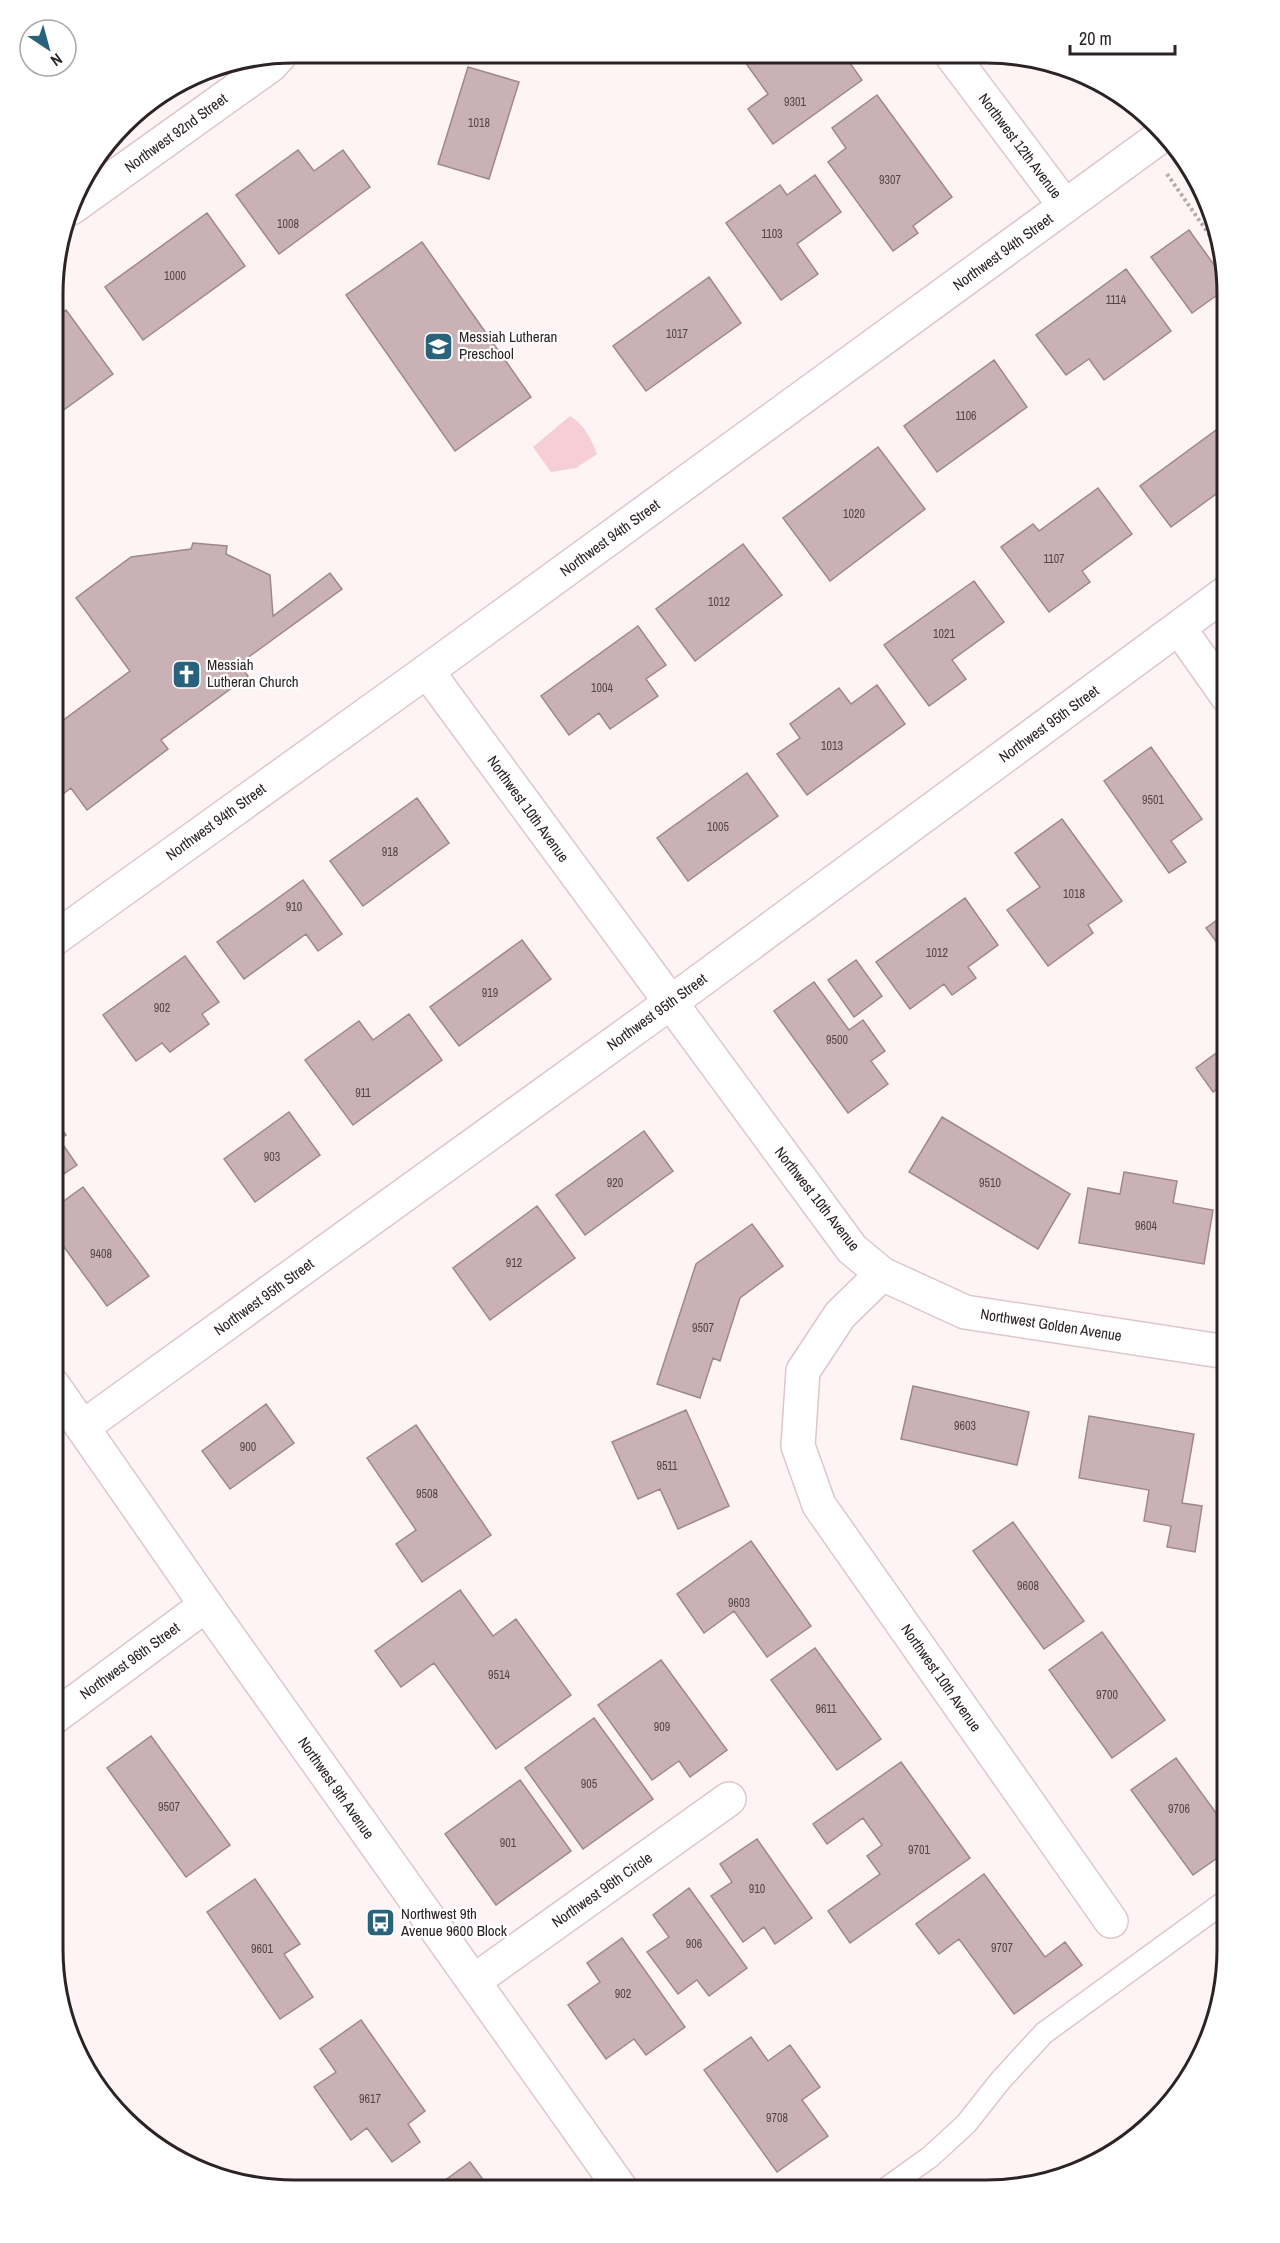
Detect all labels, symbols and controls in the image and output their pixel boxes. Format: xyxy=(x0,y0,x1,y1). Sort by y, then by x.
north arrow xyxy=(18,18,78,78)
scale bar xyxy=(1070,18,1175,56)
text: 20 m xyxy=(1079,26,1112,51)
text: N xyxy=(47,48,67,72)
street label: Northwest 92nd Street xyxy=(120,88,232,177)
street label: Northwest 12th Avenue xyxy=(974,89,1067,203)
house number: 9301 xyxy=(784,94,806,110)
house number: 1018 xyxy=(468,115,490,131)
house number: 9307 xyxy=(879,172,901,188)
street label: Northwest 94th Street xyxy=(948,208,1057,295)
house number: 1008 xyxy=(277,216,299,232)
house number: 1103 xyxy=(761,226,783,242)
house number: 1000 xyxy=(164,268,186,284)
house number: 1114 xyxy=(1106,292,1127,308)
place label: Messiah Lutheran Preschool xyxy=(459,326,557,364)
house number: 1017 xyxy=(666,326,688,342)
school or university icon: Messiah Lutheran Preschool xyxy=(422,330,454,362)
house number: 1106 xyxy=(955,408,977,424)
street label: Northwest 94th Street xyxy=(555,494,664,581)
house number: 1020 xyxy=(843,506,865,522)
house number: 1107 xyxy=(1043,551,1065,567)
house number: 1012 xyxy=(708,594,730,610)
house number: 1021 xyxy=(933,626,955,642)
place label: Messiah Lutheran Church xyxy=(207,654,299,692)
church icon: Messiah Lutheran Church xyxy=(170,658,202,690)
house number: 1004 xyxy=(591,680,613,696)
street label: Northwest 95th Street xyxy=(994,680,1103,767)
house number: 1013 xyxy=(821,738,843,754)
street label: Northwest 10th Avenue xyxy=(483,751,574,866)
street label: Northwest 94th Street xyxy=(161,778,270,865)
house number: 9501 xyxy=(1142,792,1164,808)
house number: 1005 xyxy=(707,819,729,835)
house number: 918 xyxy=(382,844,398,860)
house number: 1018 xyxy=(1063,886,1085,902)
house number: 910 xyxy=(286,899,302,915)
house number: 1012 xyxy=(926,945,948,961)
street label: Northwest 95th Street xyxy=(602,968,711,1055)
house number: 919 xyxy=(482,985,498,1001)
house number: 902 xyxy=(154,1000,170,1016)
house number: 9500 xyxy=(826,1032,848,1048)
house number: 911 xyxy=(355,1085,371,1101)
street label: Northwest 10th Avenue xyxy=(770,1142,865,1255)
house number: 903 xyxy=(264,1149,280,1165)
house number: 920 xyxy=(607,1175,623,1191)
house number: 9510 xyxy=(979,1175,1001,1191)
house number: 9604 xyxy=(1135,1218,1157,1234)
house number: 9408 xyxy=(90,1246,112,1262)
street label: Northwest 95th Street xyxy=(209,1253,318,1340)
house number: 912 xyxy=(506,1255,522,1271)
street label: Northwest Golden Avenue xyxy=(979,1303,1123,1346)
house number: 9507 xyxy=(692,1320,714,1336)
house number: 9603 xyxy=(954,1418,976,1434)
house number: 900 xyxy=(240,1439,256,1455)
house number: 9511 xyxy=(656,1458,678,1474)
house number: 9508 xyxy=(416,1486,438,1502)
house number: 9608 xyxy=(1017,1578,1039,1594)
house number: 9603 xyxy=(728,1595,750,1611)
street label: Northwest 96th Street xyxy=(75,1617,184,1704)
street label: Northwest 10th Avenue xyxy=(896,1620,987,1736)
house number: 9514 xyxy=(488,1667,510,1683)
house number: 9700 xyxy=(1096,1687,1118,1703)
house number: 9611 xyxy=(815,1701,837,1717)
house number: 909 xyxy=(654,1719,670,1735)
street label: Northwest 9th Avenue xyxy=(293,1732,380,1843)
house number: 905 xyxy=(581,1776,598,1792)
house number: 9507 xyxy=(158,1799,180,1815)
house number: 9706 xyxy=(1168,1801,1190,1817)
house number: 901 xyxy=(500,1835,517,1851)
house number: 9701 xyxy=(908,1842,930,1858)
street label: Northwest 96th Circle xyxy=(547,1847,656,1932)
house number: 910 xyxy=(749,1881,765,1897)
place label: Northwest 9th Avenue 9600 Block xyxy=(400,1903,508,1941)
bus stop icon: Northwest 9th Avenue 9600 Block xyxy=(364,1907,396,1939)
house number: 906 xyxy=(686,1936,702,1952)
house number: 9707 xyxy=(991,1940,1013,1956)
house number: 9601 xyxy=(251,1941,273,1957)
house number: 902 xyxy=(615,1986,631,2002)
house number: 9617 xyxy=(359,2091,381,2107)
house number: 9708 xyxy=(766,2110,788,2126)

